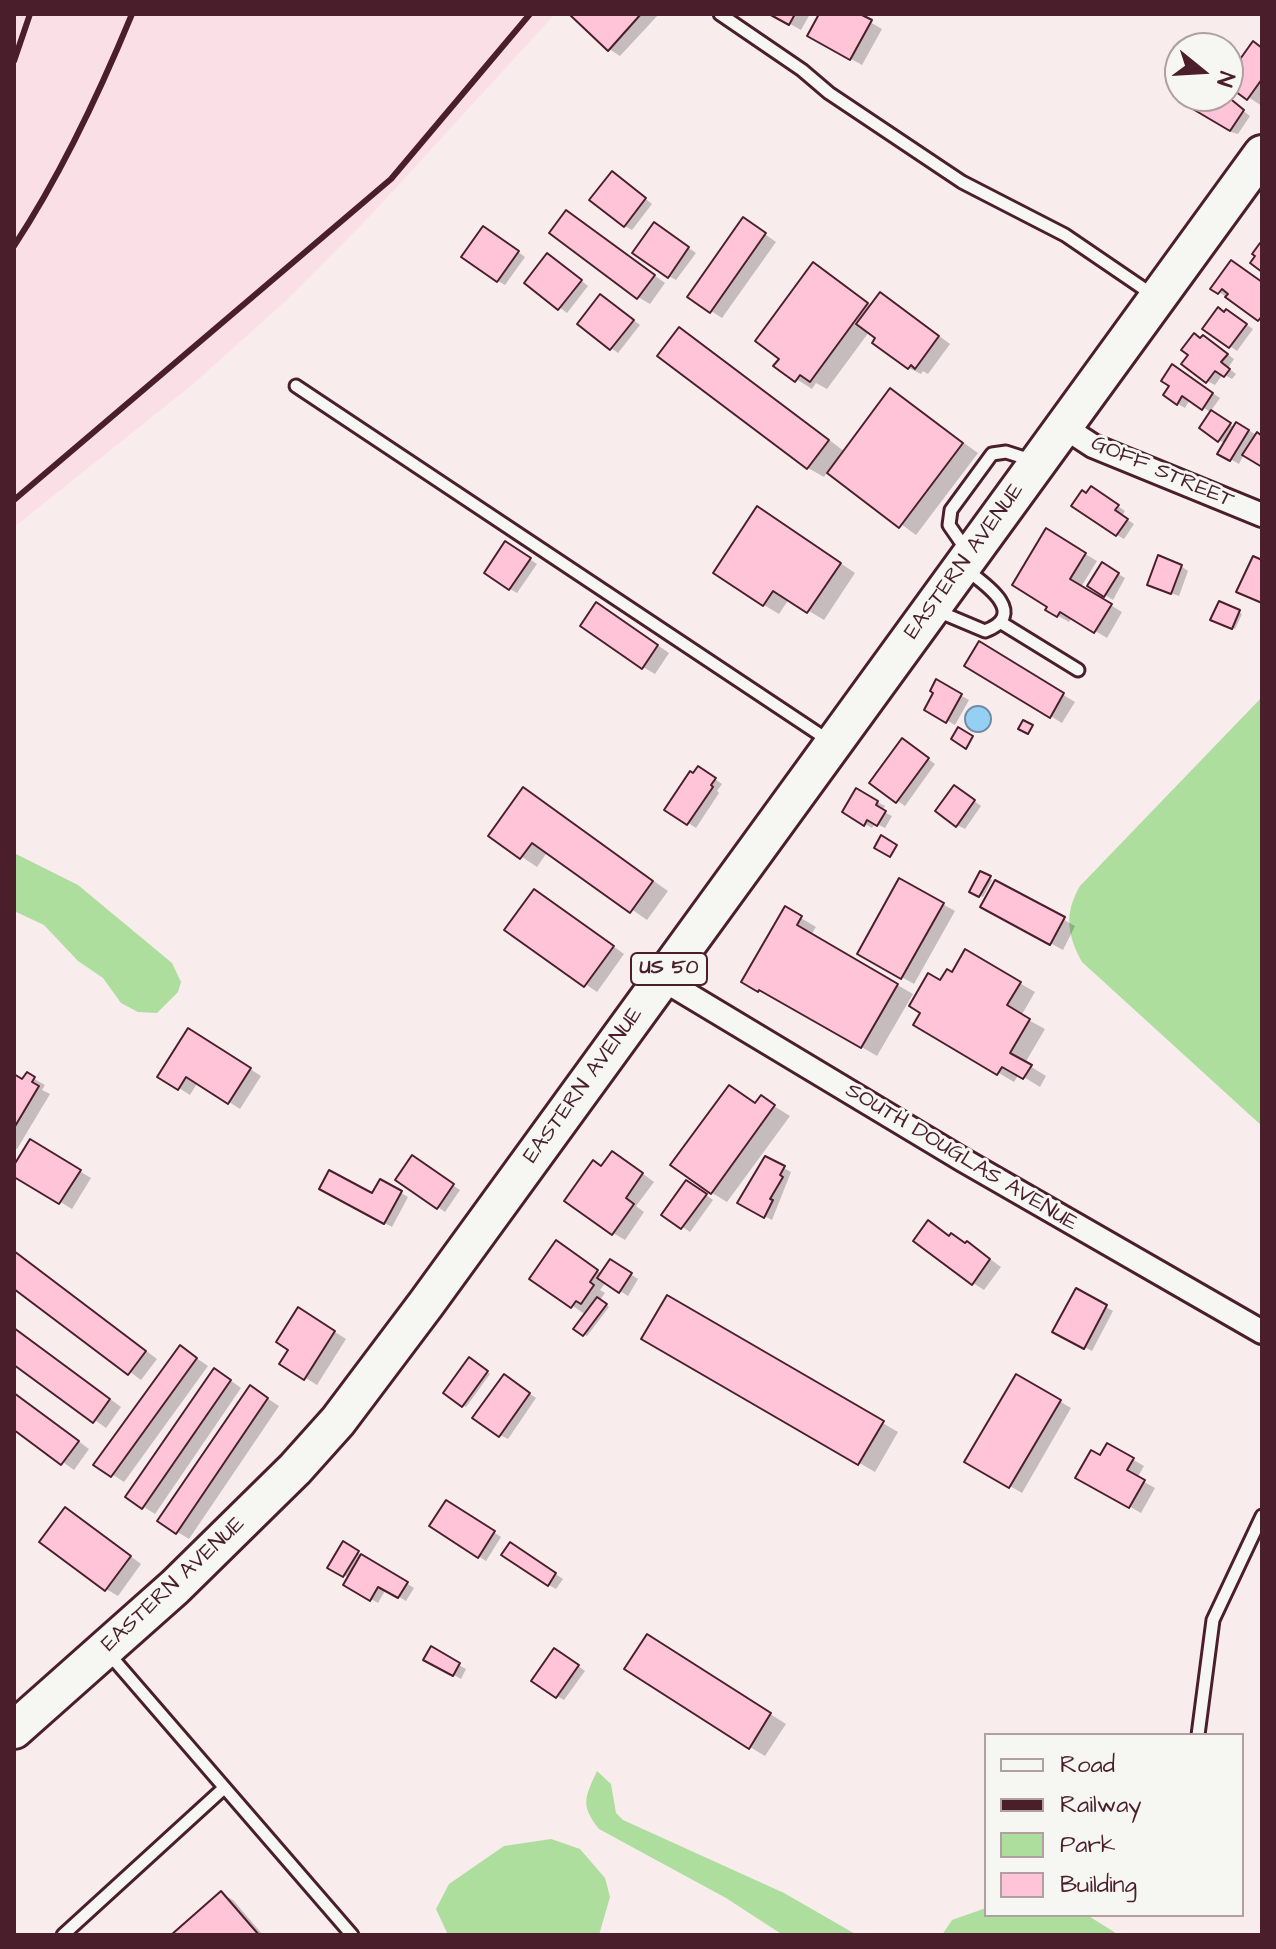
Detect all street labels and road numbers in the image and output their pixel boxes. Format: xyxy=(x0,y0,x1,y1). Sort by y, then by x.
street label: GOFF STREET xyxy=(1087,431,1237,515)
street label: EASTERN AVENUE xyxy=(900,479,1030,645)
road number: US 50 xyxy=(631,953,707,985)
street label: EASTERN AVENUE xyxy=(519,1003,649,1169)
street label: SOUTH DOUGLAS AVENUE xyxy=(840,1078,1082,1238)
street label: EASTERN AVENUE xyxy=(97,1512,251,1658)

